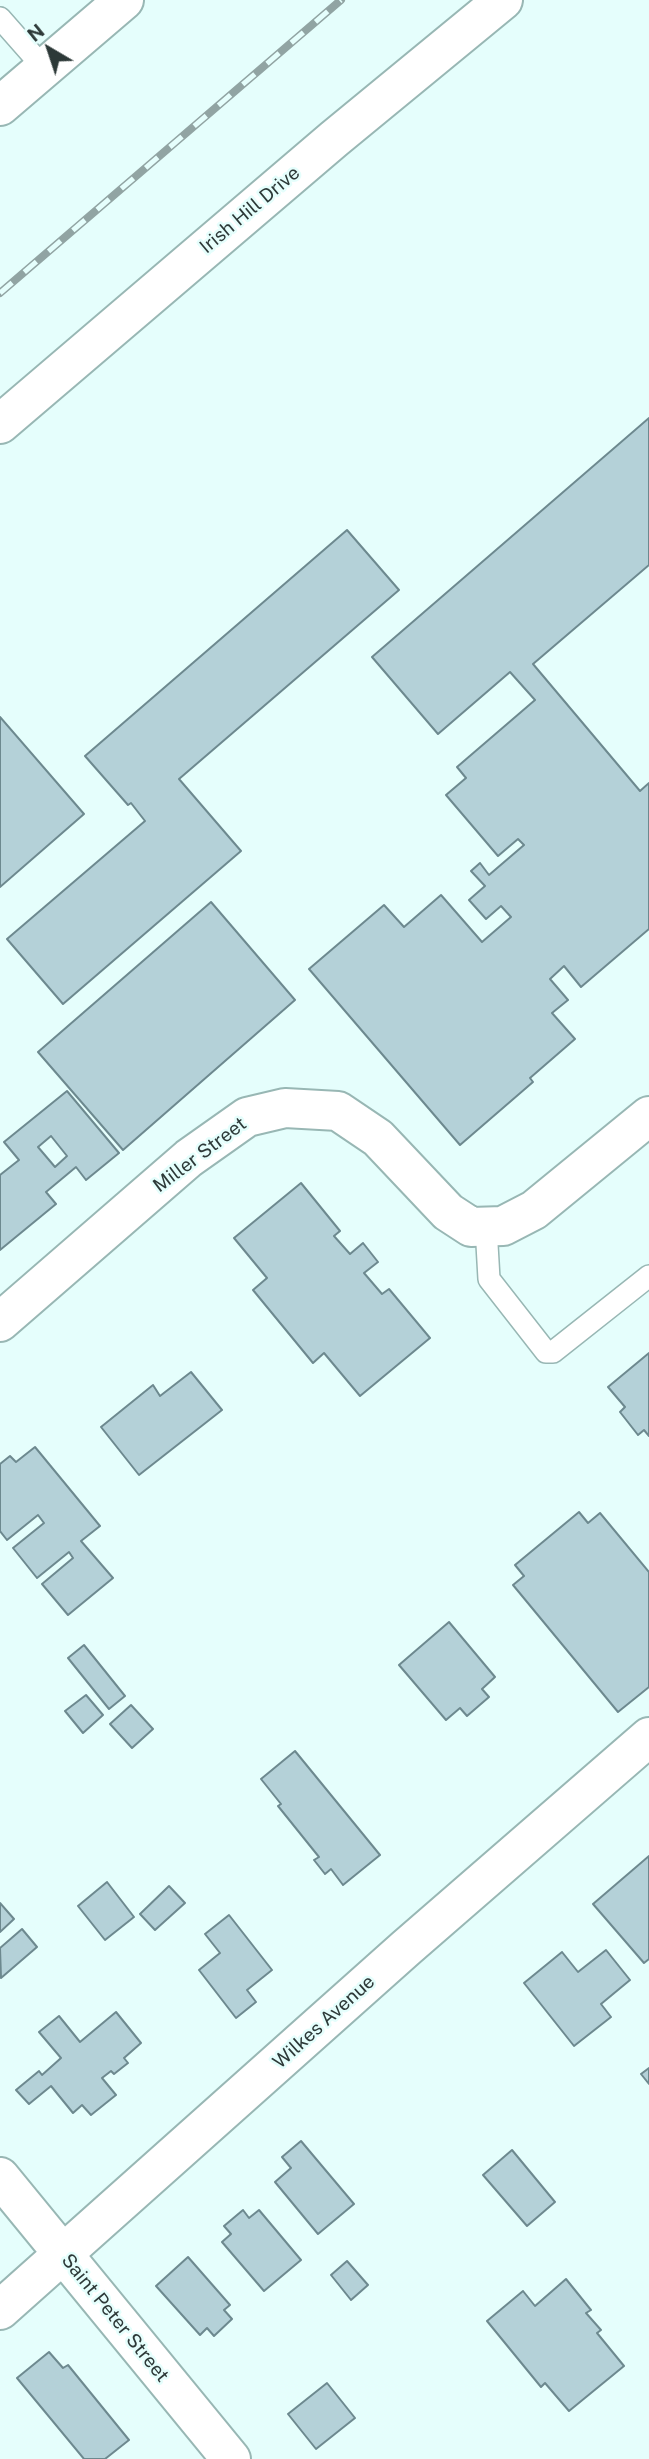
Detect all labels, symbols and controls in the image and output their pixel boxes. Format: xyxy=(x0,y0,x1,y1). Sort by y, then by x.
north arrow xyxy=(14,14,84,84)
text: N xyxy=(23,19,48,46)
street label: Irish Hill Drive xyxy=(195,162,305,258)
street label: Miller Street xyxy=(149,1113,251,1197)
street label: Wilkes Avenue xyxy=(268,1970,380,2074)
street label: Saint Peter Street xyxy=(56,2249,174,2387)

